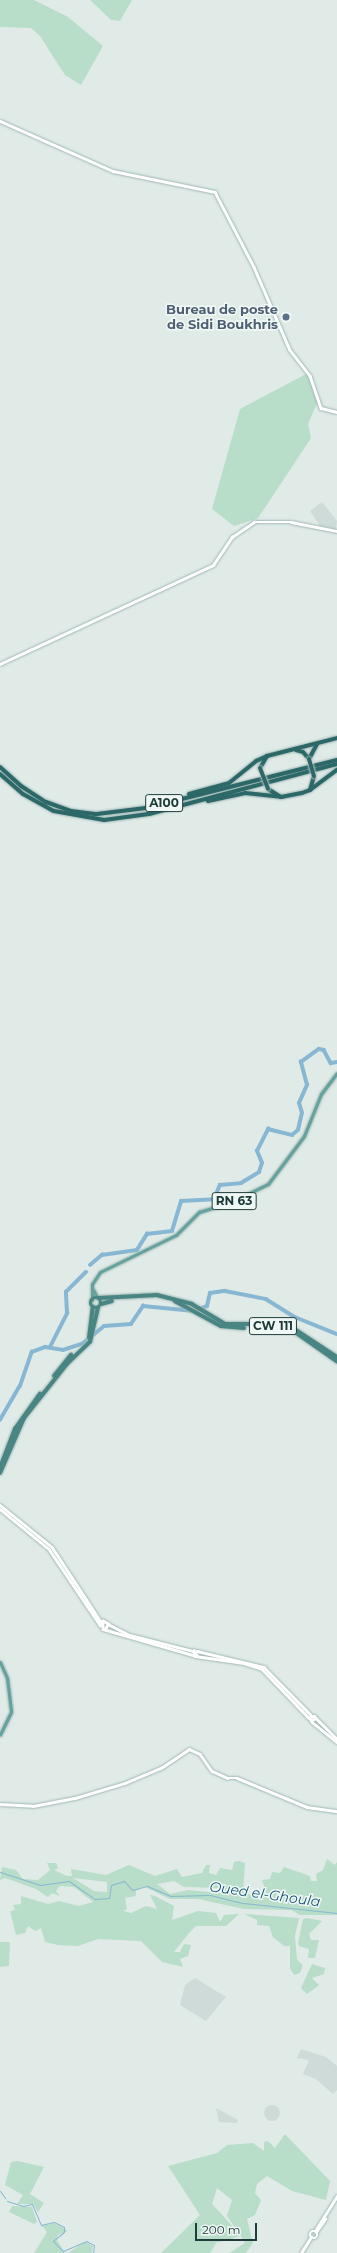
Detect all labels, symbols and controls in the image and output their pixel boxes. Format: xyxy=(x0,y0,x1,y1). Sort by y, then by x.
place label: Bureau de poste de Sidi Boukhris xyxy=(166,302,278,333)
marker: Bureau de poste de Sidi Boukhris xyxy=(281,312,291,322)
road number: A100 xyxy=(145,793,183,813)
road number: RN 63 xyxy=(211,1191,257,1211)
road number: CW 111 xyxy=(248,1316,298,1336)
water label: Oued el-Ghoula xyxy=(209,1878,321,1910)
scale bar xyxy=(197,2215,259,2241)
text: 200 m xyxy=(202,2222,241,2237)

